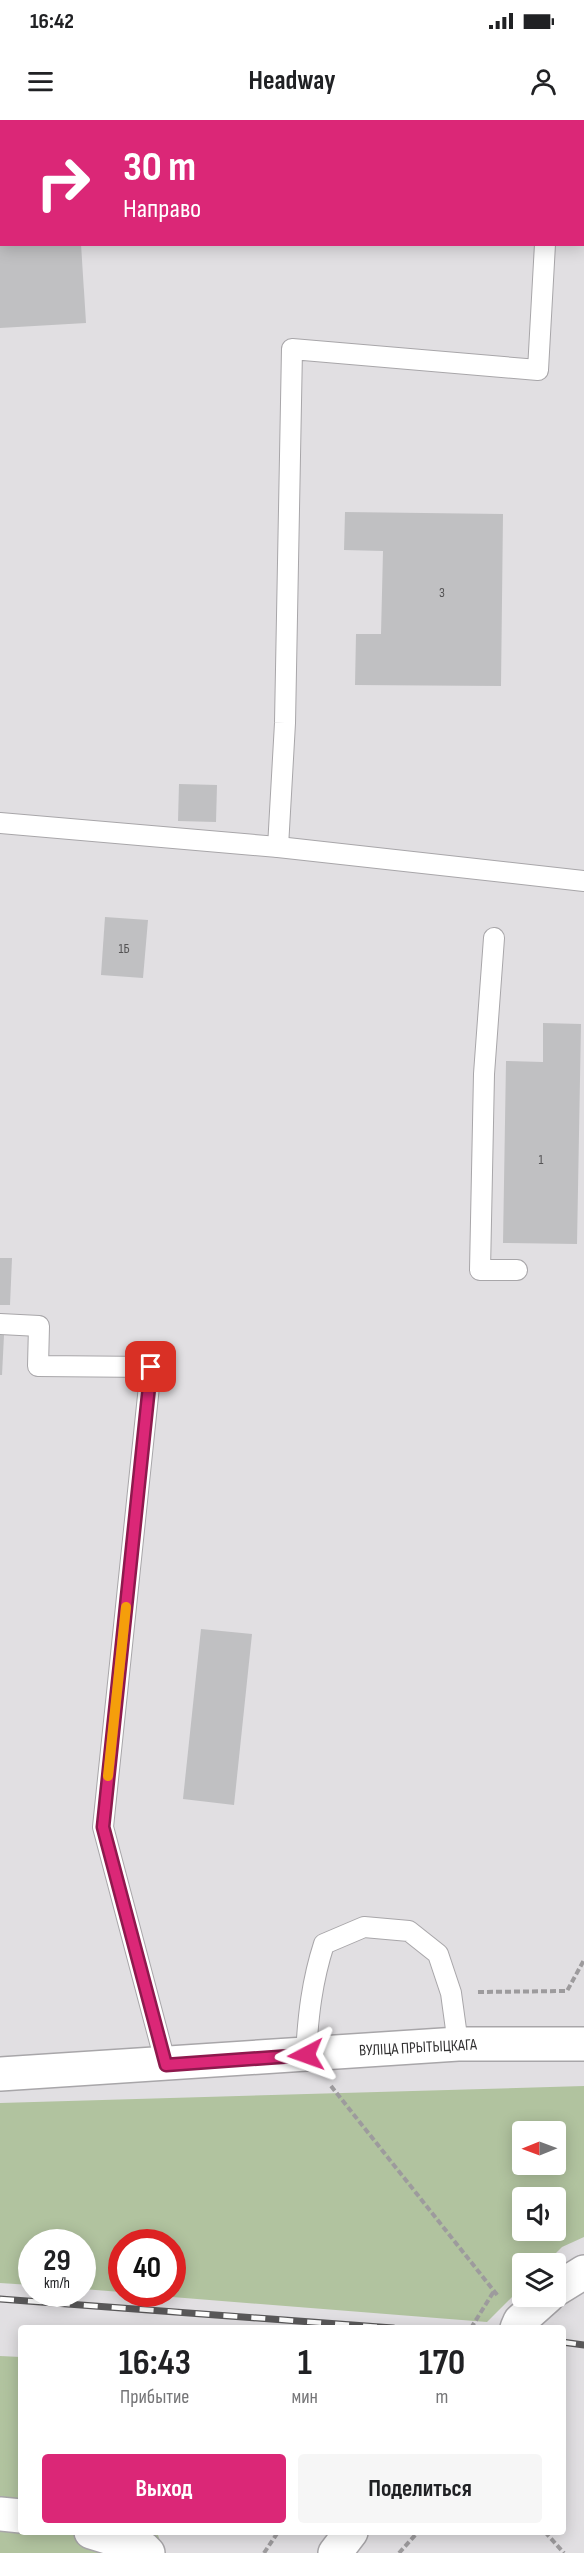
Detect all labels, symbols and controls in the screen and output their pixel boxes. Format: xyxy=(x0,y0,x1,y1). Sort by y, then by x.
text: 16:42 xyxy=(30,8,74,35)
icon: menu xyxy=(24,65,57,98)
text: Headway xyxy=(249,65,335,97)
icon: person xyxy=(527,65,560,98)
text: 30 m xyxy=(123,142,196,193)
icon: right xyxy=(24,144,102,222)
text: Направо xyxy=(123,193,201,225)
house number: 3 xyxy=(439,584,445,601)
house number: 1Б xyxy=(118,940,130,957)
house number: 1 xyxy=(539,1151,544,1168)
pin xyxy=(125,1341,176,1392)
icon: arrive xyxy=(134,1350,167,1383)
position arrow xyxy=(274,2023,338,2087)
street label: ВУЛІЦА ПРЫТЫЦКАГА xyxy=(359,2035,478,2061)
north arrow xyxy=(512,2121,566,2175)
map controls xyxy=(512,2121,566,2307)
button: sound xyxy=(512,2187,566,2241)
speed limit sign: 40 xyxy=(108,2229,186,2307)
text: 29 xyxy=(43,2243,71,2279)
button: layers xyxy=(512,2253,566,2307)
text: km/h xyxy=(44,2274,70,2293)
text: 16:43 xyxy=(119,2342,191,2385)
text: 1 xyxy=(298,2342,312,2385)
text: 170 xyxy=(419,2342,465,2385)
text: Прибытие xyxy=(120,2385,189,2409)
text: мин xyxy=(291,2385,318,2409)
text: m xyxy=(436,2385,448,2409)
button: Выход xyxy=(42,2454,286,2523)
button: Поделиться xyxy=(298,2454,542,2523)

